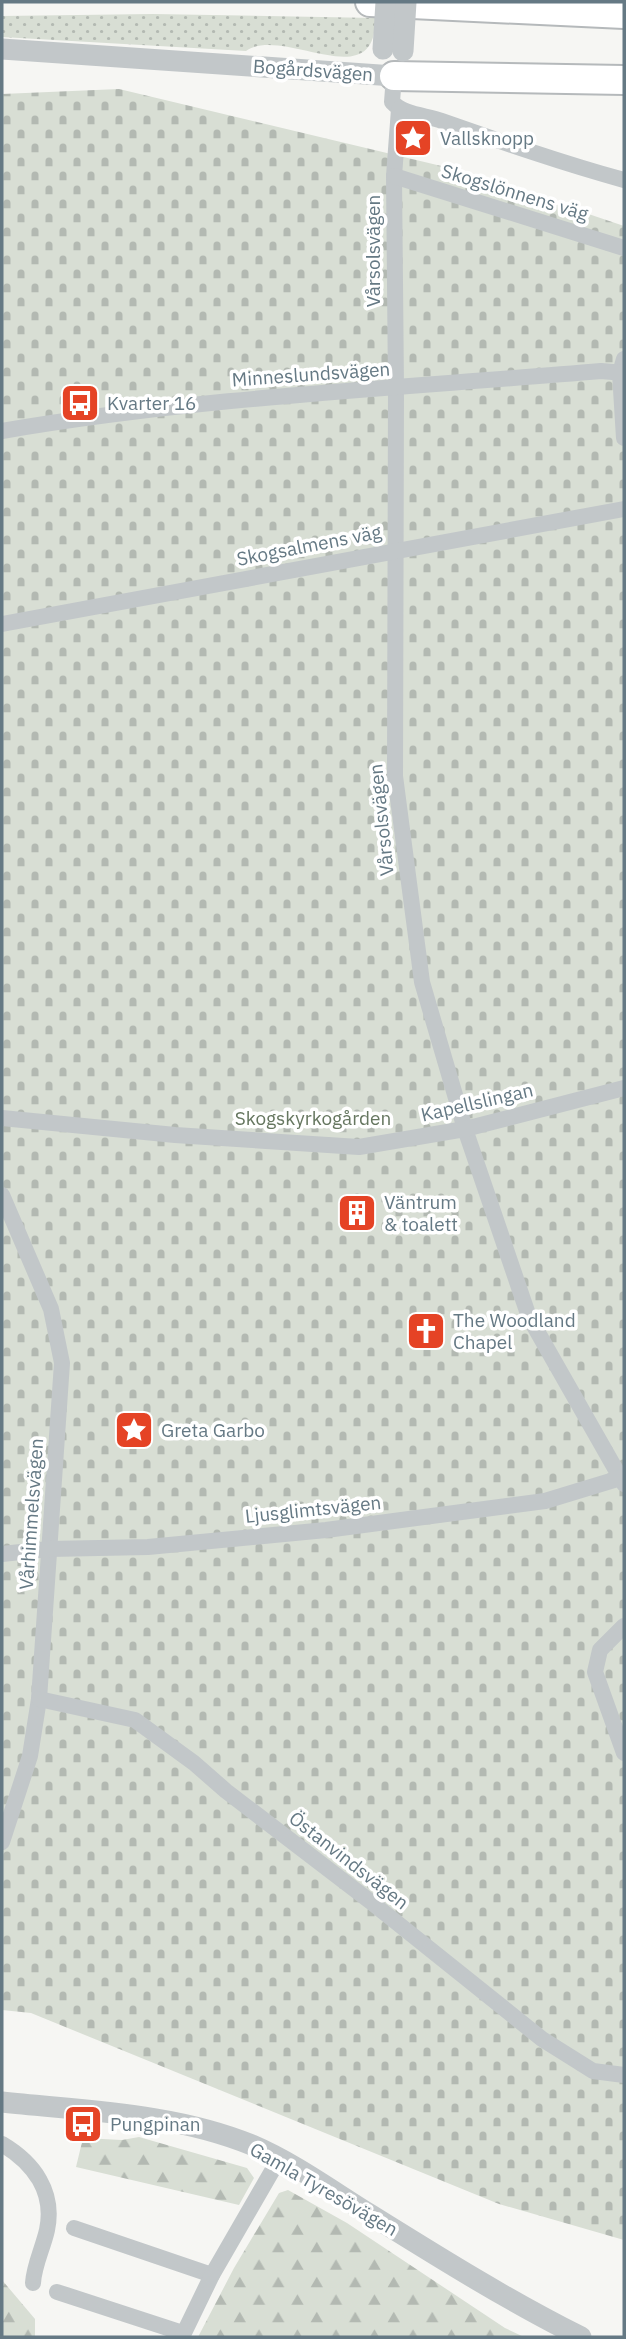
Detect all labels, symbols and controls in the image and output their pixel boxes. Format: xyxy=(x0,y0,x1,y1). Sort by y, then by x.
street label: Bogårdsvägen xyxy=(252,54,374,86)
place icon: Vallsknopp xyxy=(392,117,434,159)
place label: Vallsknopp xyxy=(440,126,534,150)
street label: Skogslönnens väg xyxy=(439,158,591,226)
street label: Vårsolsvägen xyxy=(361,195,385,307)
street label: Minneslundsvägen xyxy=(231,356,391,392)
bus stop icon: Kvarter 16 xyxy=(59,382,101,424)
place label: Kvarter 16 xyxy=(107,391,197,415)
street label: Skogsalmens väg xyxy=(235,519,383,571)
street label: Vårsolsvägen xyxy=(363,763,399,877)
street label: Kapellslingan xyxy=(419,1077,535,1127)
park label: Skogskyrkogården xyxy=(235,1106,391,1130)
place label: Väntrum & toalett xyxy=(384,1190,458,1236)
building icon: Väntrum & toalett xyxy=(336,1192,378,1234)
place label: The Woodland Chapel xyxy=(453,1308,576,1354)
church icon: The Woodland Chapel xyxy=(405,1310,447,1352)
place icon: Greta Garbo xyxy=(113,1409,155,1451)
place label: Greta Garbo xyxy=(161,1418,265,1442)
street label: Vårhimmelsvägen xyxy=(14,1437,48,1591)
street label: Ljusglimtsvägen xyxy=(244,1490,382,1528)
street label: Östanvindsvägen xyxy=(284,1806,414,1914)
bus stop icon: Pungpinan xyxy=(62,2103,104,2145)
place label: Pungpinan xyxy=(110,2112,201,2136)
street label: Gamla Tyresövägen xyxy=(246,2137,402,2241)

